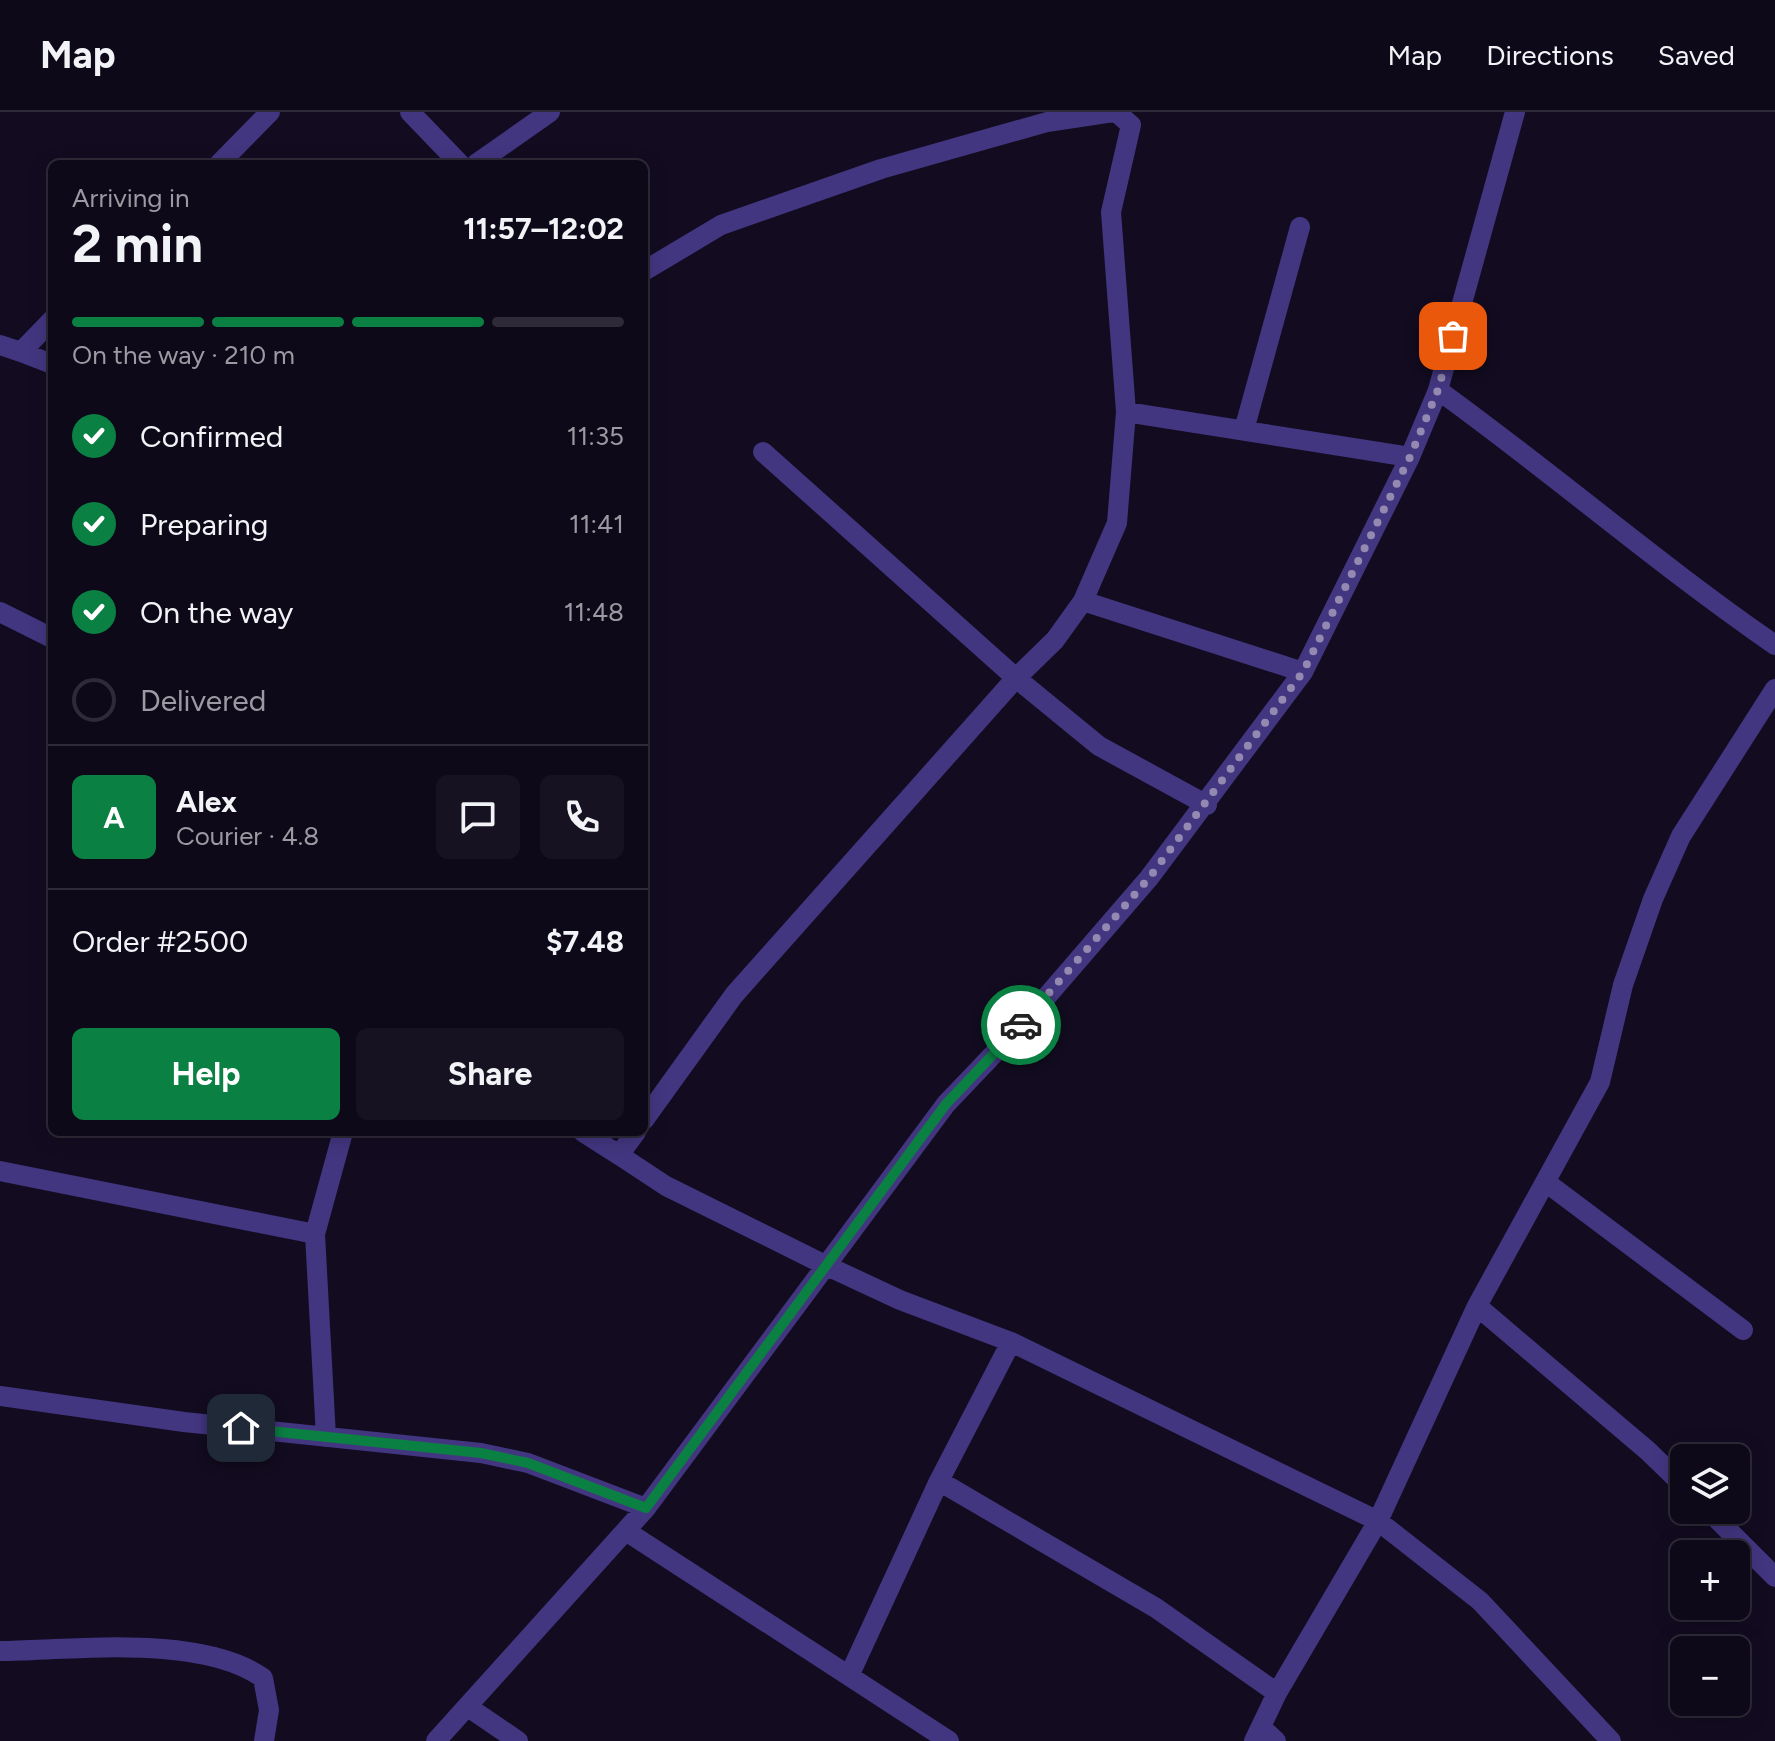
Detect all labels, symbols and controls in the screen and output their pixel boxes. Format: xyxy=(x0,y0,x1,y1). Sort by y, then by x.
text: Map xyxy=(40,32,116,78)
text: Map xyxy=(1388,38,1442,72)
text: Directions xyxy=(1486,38,1614,72)
text: Saved xyxy=(1658,38,1735,72)
text: Arriving in xyxy=(72,182,190,214)
text: 11:57–12:02 xyxy=(463,210,624,247)
text: 2 min xyxy=(72,213,203,275)
pin xyxy=(1419,302,1487,370)
icon: bag xyxy=(1431,314,1475,358)
text: On the way · 210 m xyxy=(72,339,295,371)
icon: check xyxy=(72,414,116,458)
text: Confirmed xyxy=(140,418,283,455)
text: 11:35 xyxy=(567,420,624,452)
icon: check xyxy=(72,502,116,546)
text: Preparing xyxy=(140,506,268,543)
text: 11:41 xyxy=(569,508,624,540)
icon: check xyxy=(72,590,116,634)
text: On the way xyxy=(140,594,293,631)
text: 11:48 xyxy=(564,596,624,628)
text: Delivered xyxy=(140,682,266,719)
button: chat xyxy=(436,775,520,859)
button: phone xyxy=(540,775,624,859)
text: Alex xyxy=(176,783,237,820)
text: A xyxy=(103,799,125,836)
text: Courier · 4.8 xyxy=(176,820,319,852)
text: Order #2500 xyxy=(72,923,248,960)
text: $7.48 xyxy=(546,923,624,960)
courier xyxy=(981,985,1061,1065)
icon: car xyxy=(999,1003,1043,1047)
button: Help xyxy=(72,1028,340,1120)
button: Share xyxy=(356,1028,624,1120)
pin xyxy=(207,1394,275,1462)
icon: home xyxy=(219,1406,263,1450)
map controls xyxy=(1670,1444,1750,1716)
button: layers xyxy=(1670,1444,1750,1524)
button: + xyxy=(1670,1540,1750,1620)
button: − xyxy=(1670,1636,1750,1716)

